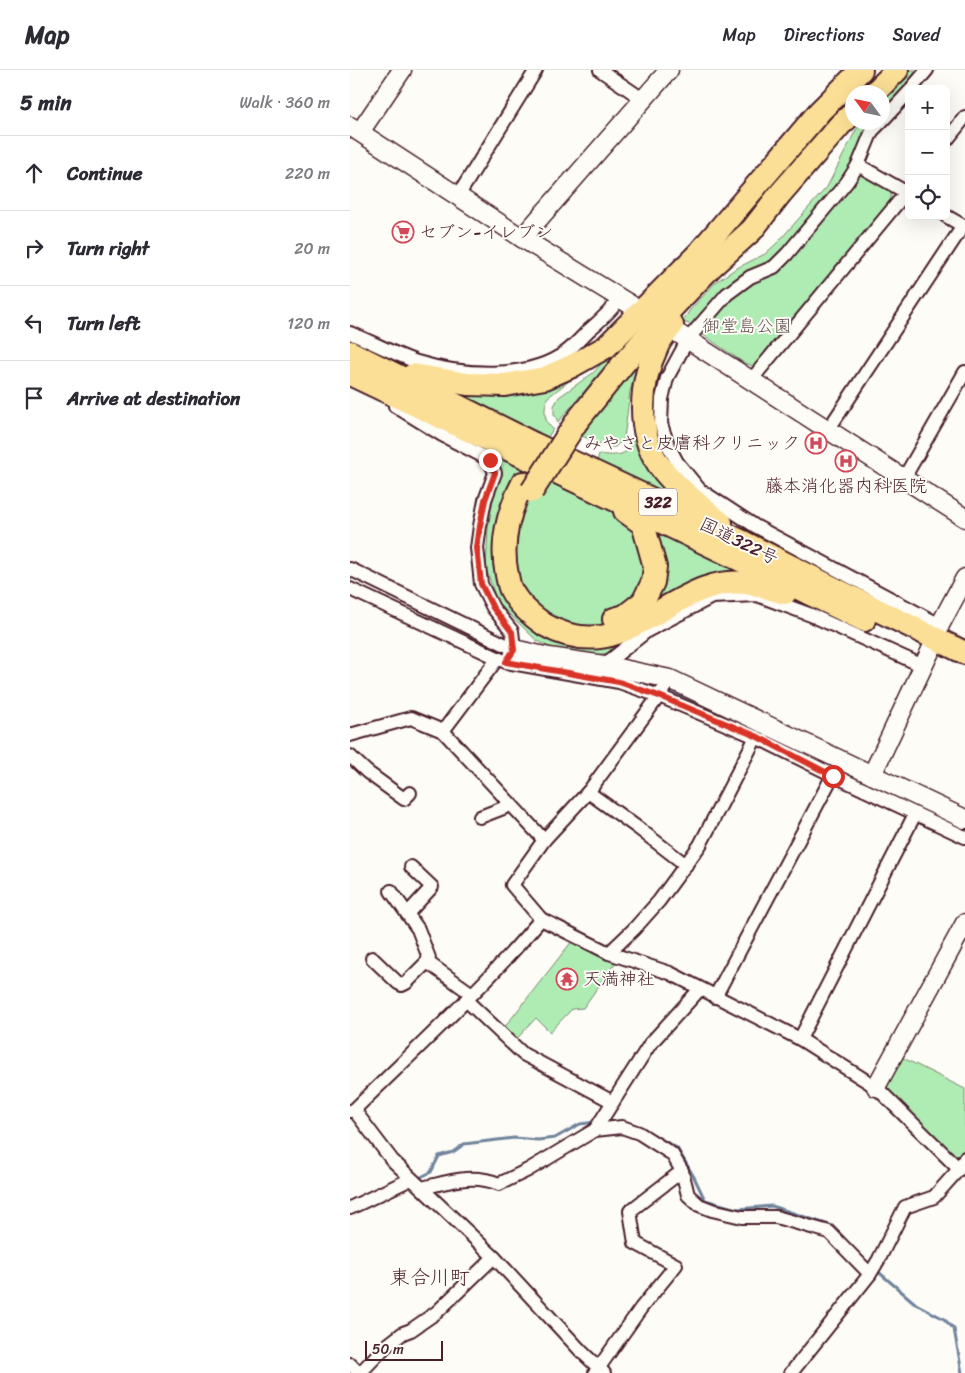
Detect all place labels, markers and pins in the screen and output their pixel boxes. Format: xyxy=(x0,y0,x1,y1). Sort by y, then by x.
place label: セブン-イレブン xyxy=(419,216,553,248)
supermarket icon: セブン-イレブン xyxy=(391,220,415,244)
place label: みやさと皮膚科クリニック xyxy=(584,427,800,459)
hospital icon: みやさと皮膚科クリニック xyxy=(804,431,828,455)
hospital icon: 藤本消化器内科医院 xyxy=(834,449,858,473)
place label: 藤本消化器内科医院 xyxy=(765,470,927,502)
place label: 天満神社 xyxy=(583,963,655,995)
temple icon: 天満神社 xyxy=(555,967,579,991)

